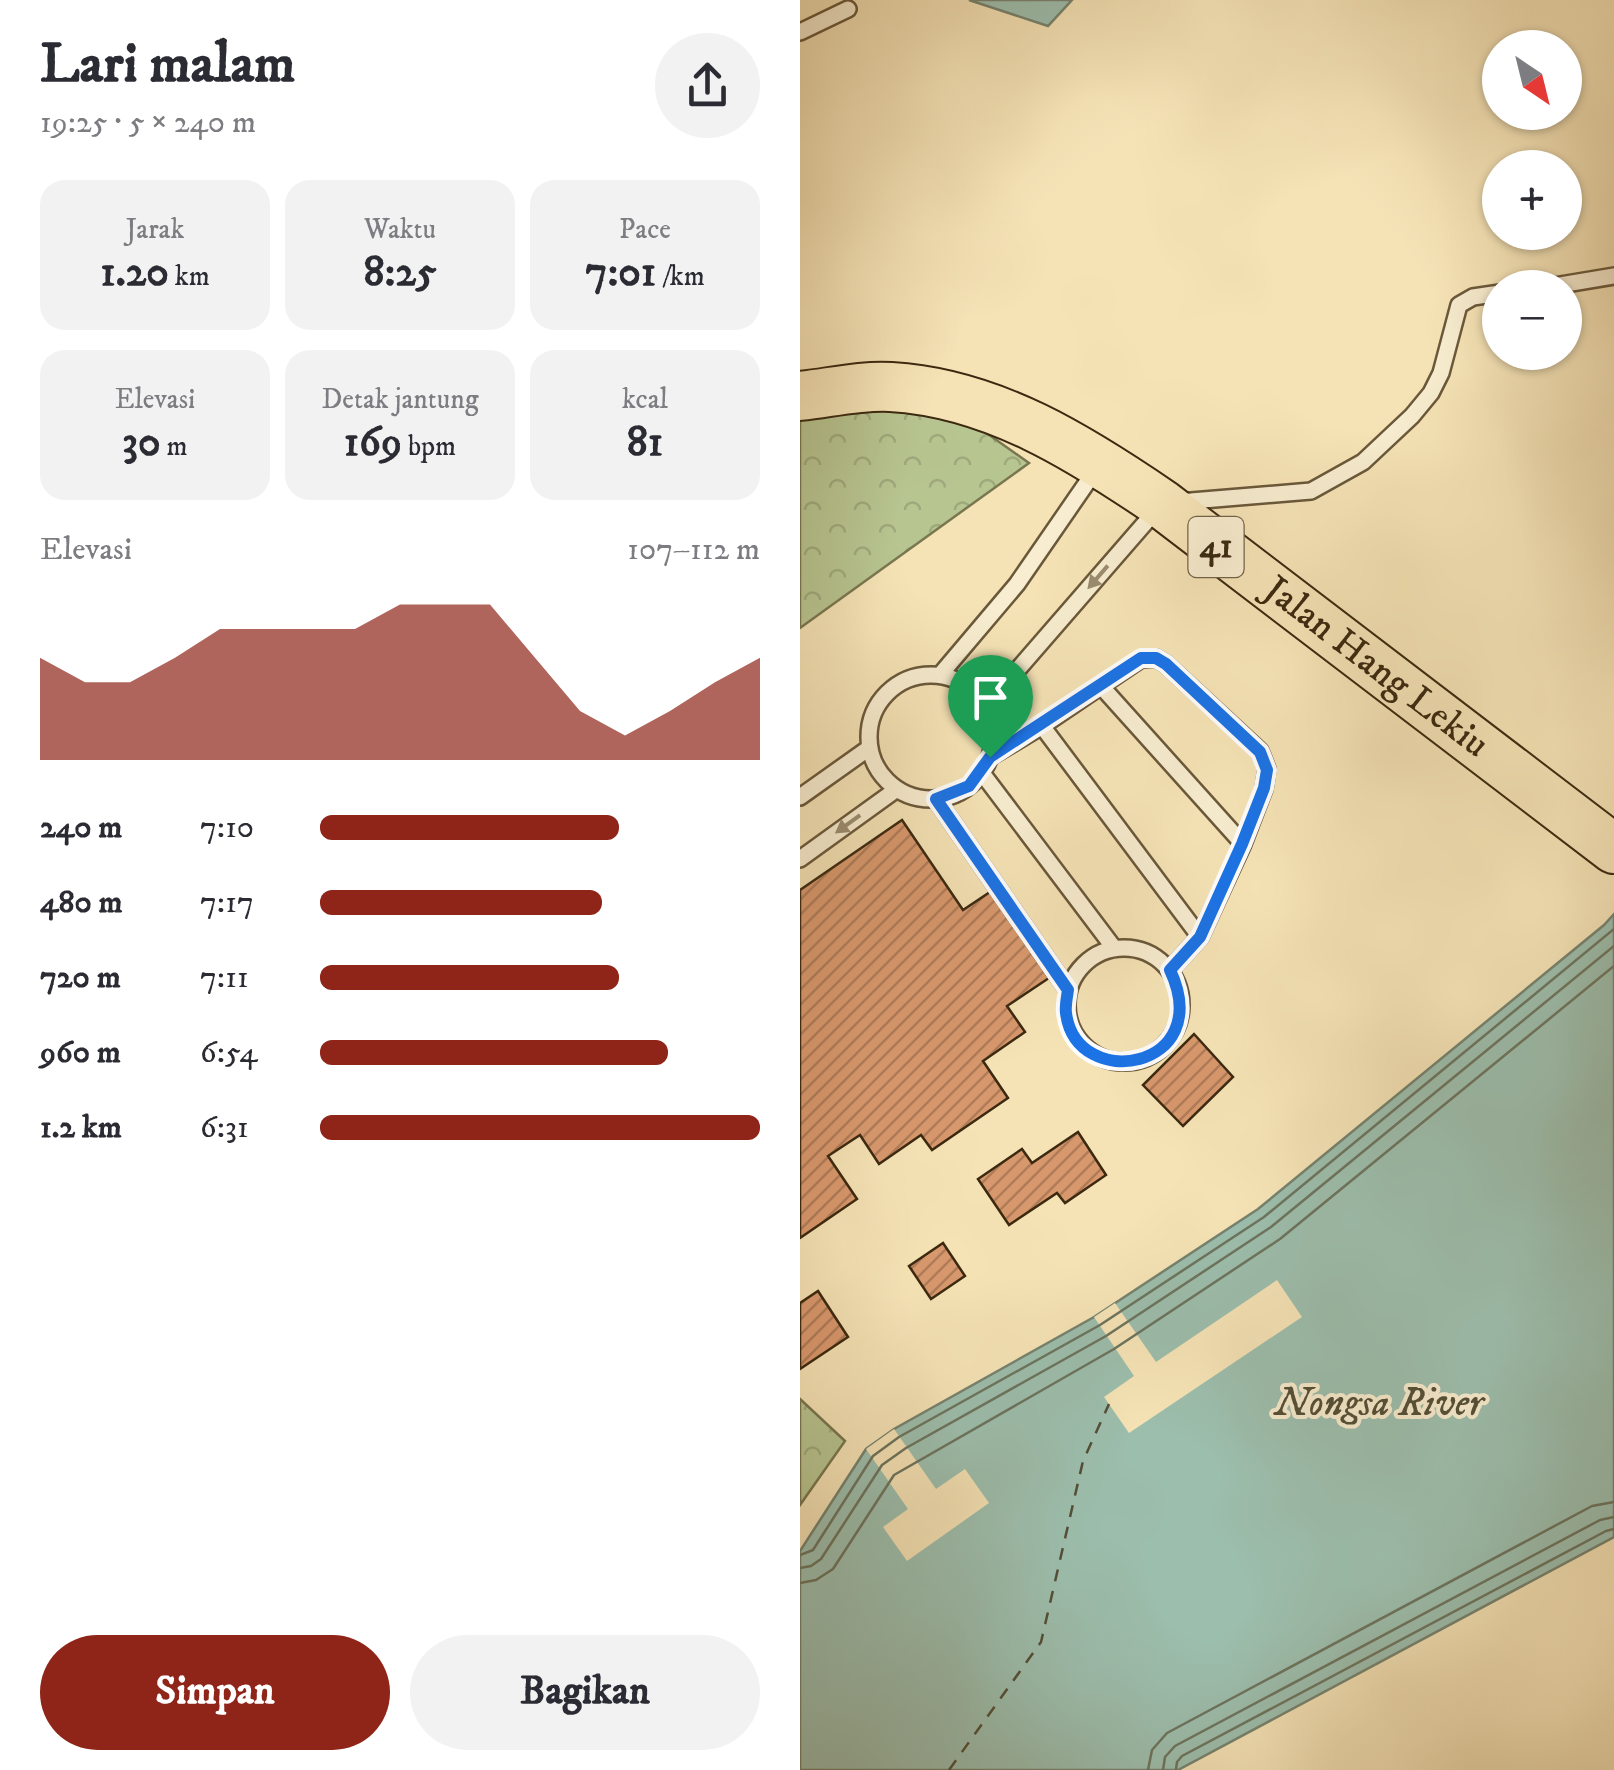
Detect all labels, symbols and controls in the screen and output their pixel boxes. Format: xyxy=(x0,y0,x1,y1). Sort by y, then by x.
north arrow xyxy=(1482,30,1582,130)
map controls xyxy=(1482,30,1582,370)
text: Lari malam xyxy=(40,31,295,100)
button: share xyxy=(655,33,760,138)
text: 19:25 · 5 × 240 m xyxy=(40,103,256,143)
button: + xyxy=(1482,150,1582,250)
text: Jarak xyxy=(126,212,184,247)
text: Waktu xyxy=(364,212,436,247)
text: Pace xyxy=(619,212,671,247)
text: 1.20 xyxy=(100,247,169,299)
text: 8:25 xyxy=(363,247,437,299)
text: 7:01 xyxy=(585,247,656,299)
text: km xyxy=(169,259,210,294)
text: /km xyxy=(656,259,705,294)
button: − xyxy=(1482,270,1582,370)
text: Elevasi xyxy=(115,382,195,417)
text: Detak jantung xyxy=(321,382,479,417)
text: kcal xyxy=(622,382,668,417)
text: 30 xyxy=(122,417,161,469)
text: 169 xyxy=(344,417,402,469)
text: 81 xyxy=(627,417,663,469)
text: m xyxy=(161,429,188,464)
text: bpm xyxy=(402,429,456,464)
road number: 41 xyxy=(1188,517,1244,577)
text: Elevasi xyxy=(40,530,132,570)
text: 107–112 m xyxy=(627,530,760,570)
street label: Jalan Hang Lekiu xyxy=(1252,564,1498,769)
one-way arrow xyxy=(1088,565,1110,590)
pin xyxy=(948,655,1033,758)
icon: arrive xyxy=(963,670,1018,725)
text: 240 m xyxy=(40,808,122,848)
text: 7:10 xyxy=(200,808,254,848)
one-way arrow xyxy=(835,814,862,833)
text: 480 m xyxy=(40,883,123,923)
text: 7:17 xyxy=(200,883,254,923)
text: 720 m xyxy=(40,958,121,998)
text: 7:11 xyxy=(200,958,249,998)
text: 960 m xyxy=(40,1033,121,1073)
text: 6:54 xyxy=(200,1033,258,1073)
text: 1.2 km xyxy=(40,1108,122,1148)
text: 6:31 xyxy=(200,1108,249,1148)
water label: Nongsa River xyxy=(1273,1379,1486,1429)
button: Simpan xyxy=(40,1635,390,1750)
button: Bagikan xyxy=(410,1635,760,1750)

